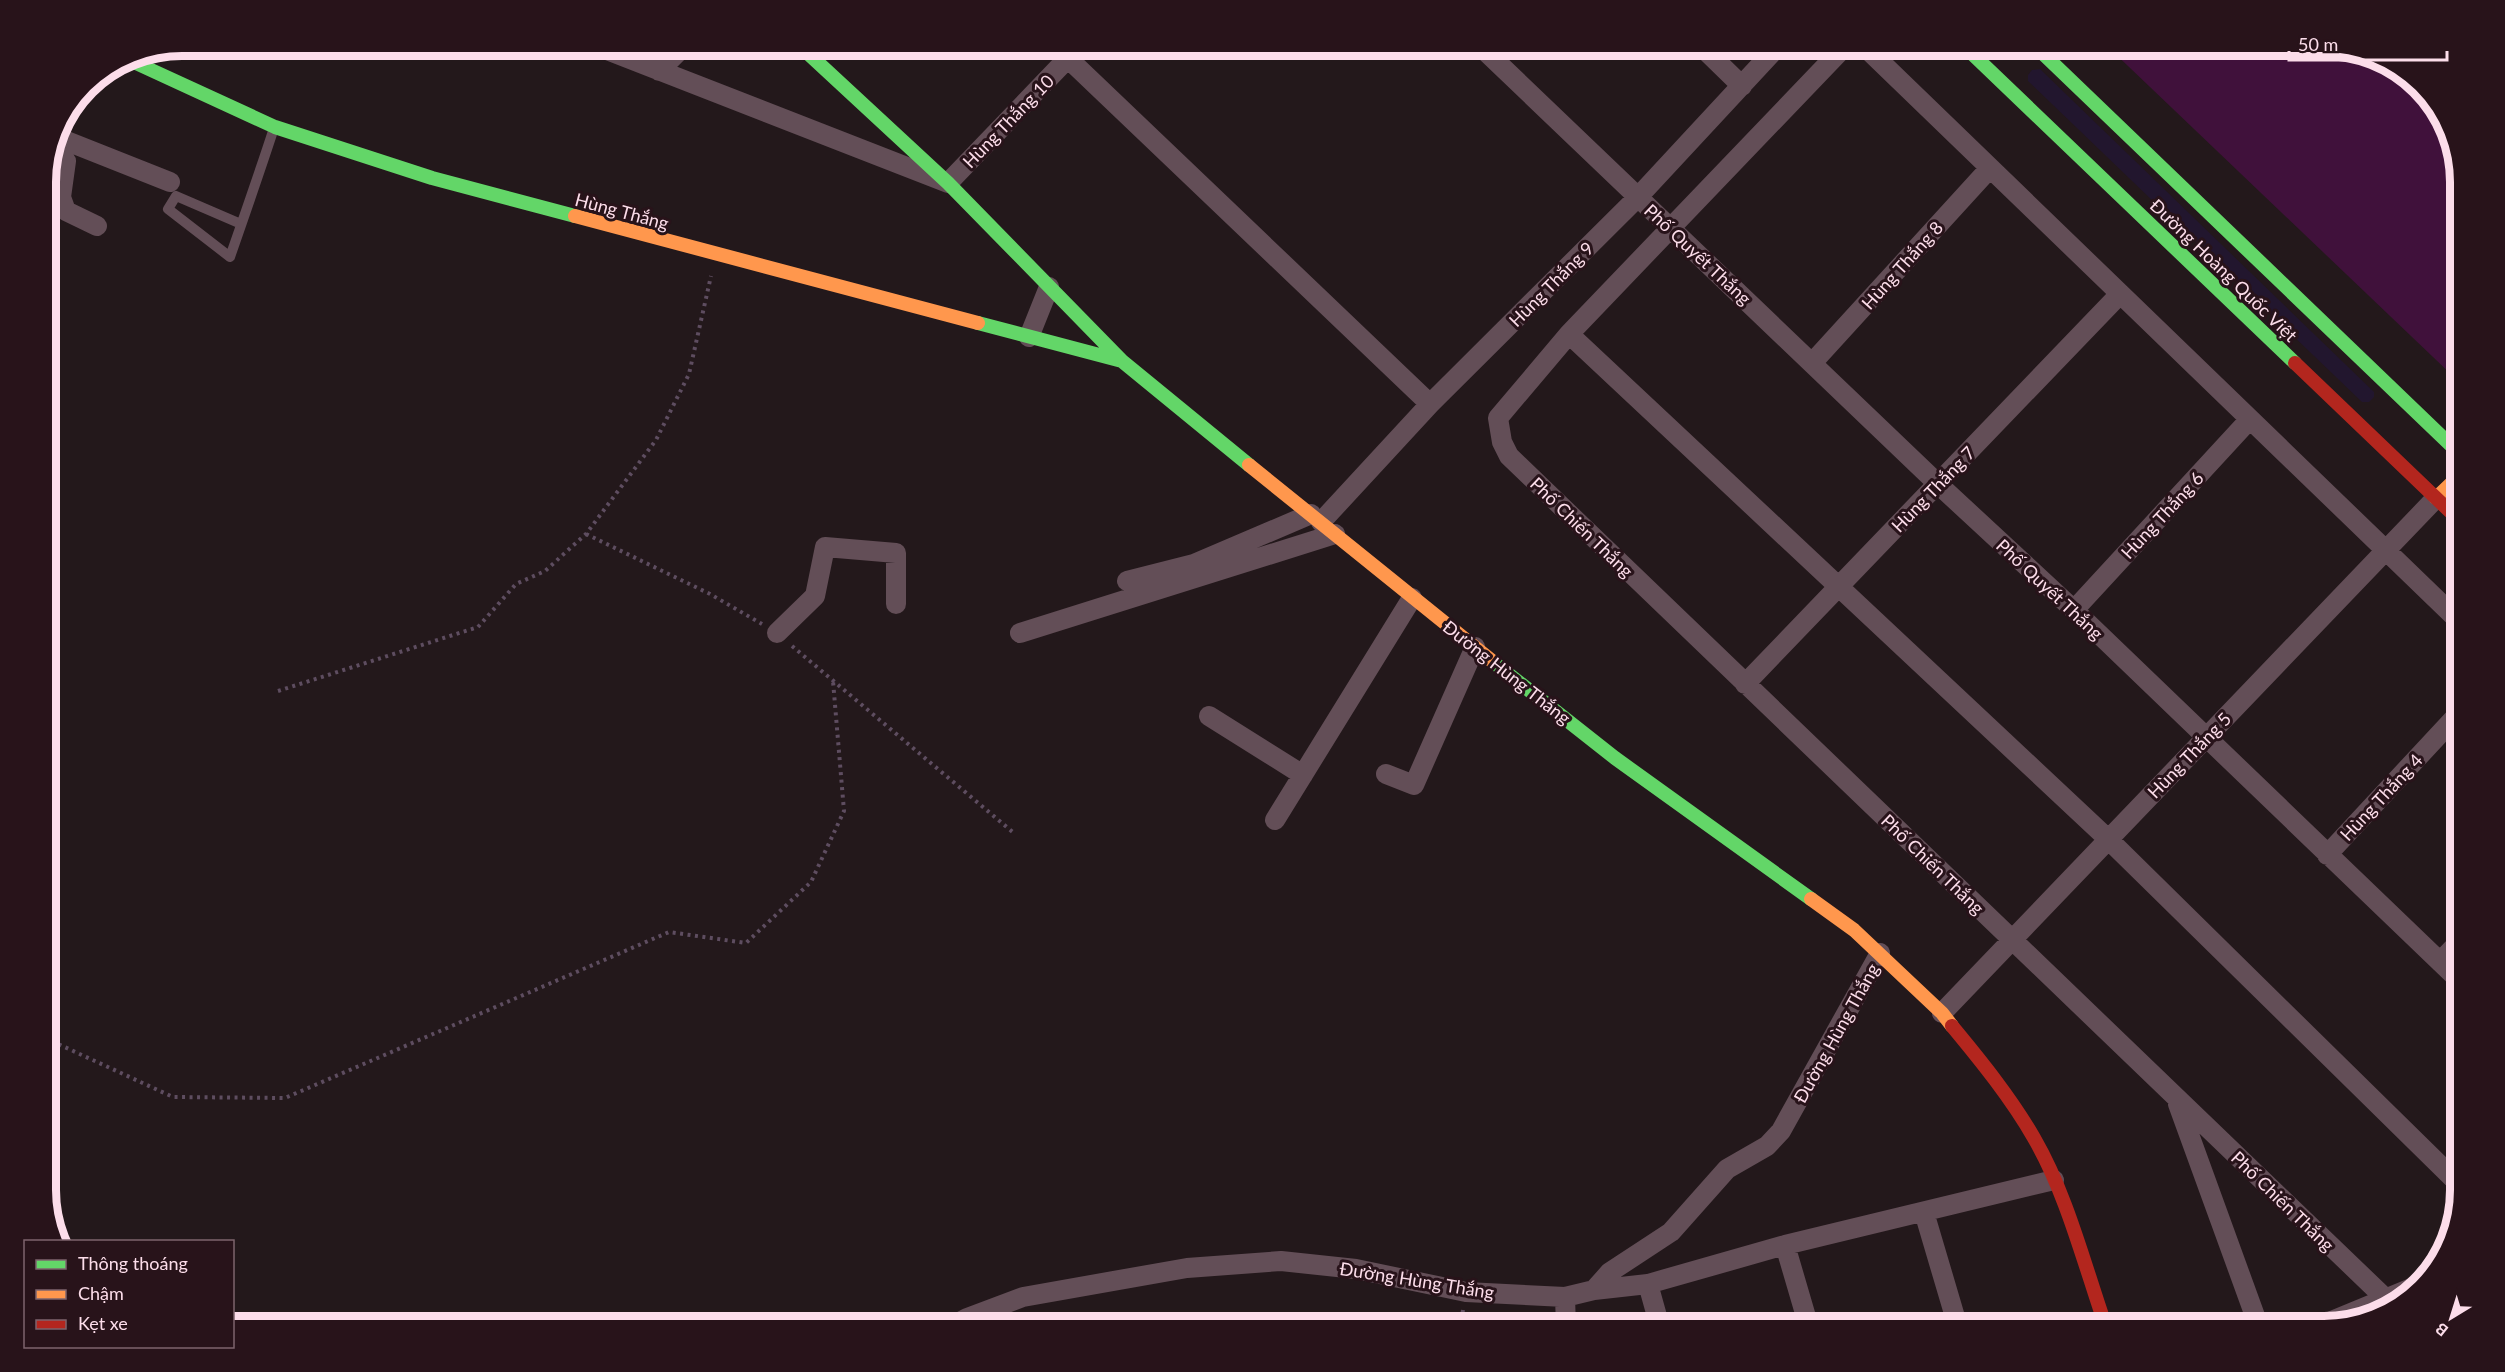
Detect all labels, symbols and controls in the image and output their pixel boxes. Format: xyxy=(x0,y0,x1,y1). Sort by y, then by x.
scale bar xyxy=(2289,24,2446,62)
text: 50 m xyxy=(2298,33,2338,55)
street label: Hùng Thắng 10 xyxy=(958,70,1058,172)
street label: Hùng Thắng xyxy=(573,188,671,234)
street label: Đường Hoàng Quốc Việt xyxy=(2146,194,2303,346)
street label: Phố Quyết Thắng xyxy=(1640,199,1756,309)
street label: Hùng Thắng 8 xyxy=(1857,216,1947,314)
street label: Hùng Thắng 9 xyxy=(1504,237,1598,331)
street label: Hùng Thắng 7 xyxy=(1887,441,1979,537)
street label: Hùng Thắng 6 xyxy=(2116,467,2208,563)
street label: Phố Chiến Thắng xyxy=(1526,472,1638,582)
street label: Phố Quyết Thắng xyxy=(1992,534,2108,644)
street label: Đường Hùng Thắng xyxy=(1439,615,1575,729)
street label: Hùng Thắng 5 xyxy=(2143,707,2235,803)
street label: Hùng Thắng 4 xyxy=(2335,749,2427,845)
street label: Phố Chiến Thắng xyxy=(1877,809,1989,919)
street label: Đường Hùng Thắng xyxy=(1789,959,1883,1107)
street label: Phố Chiến Thắng xyxy=(2227,1146,2339,1256)
legend xyxy=(24,1240,234,1348)
text: Thông thoáng xyxy=(78,1252,188,1274)
street label: Đường Hùng Thắng xyxy=(1338,1257,1496,1303)
text: Chậm xyxy=(78,1282,124,1304)
north arrow xyxy=(2421,1288,2481,1348)
text: Kẹt xe xyxy=(78,1312,128,1334)
text: B xyxy=(2431,1319,2451,1341)

